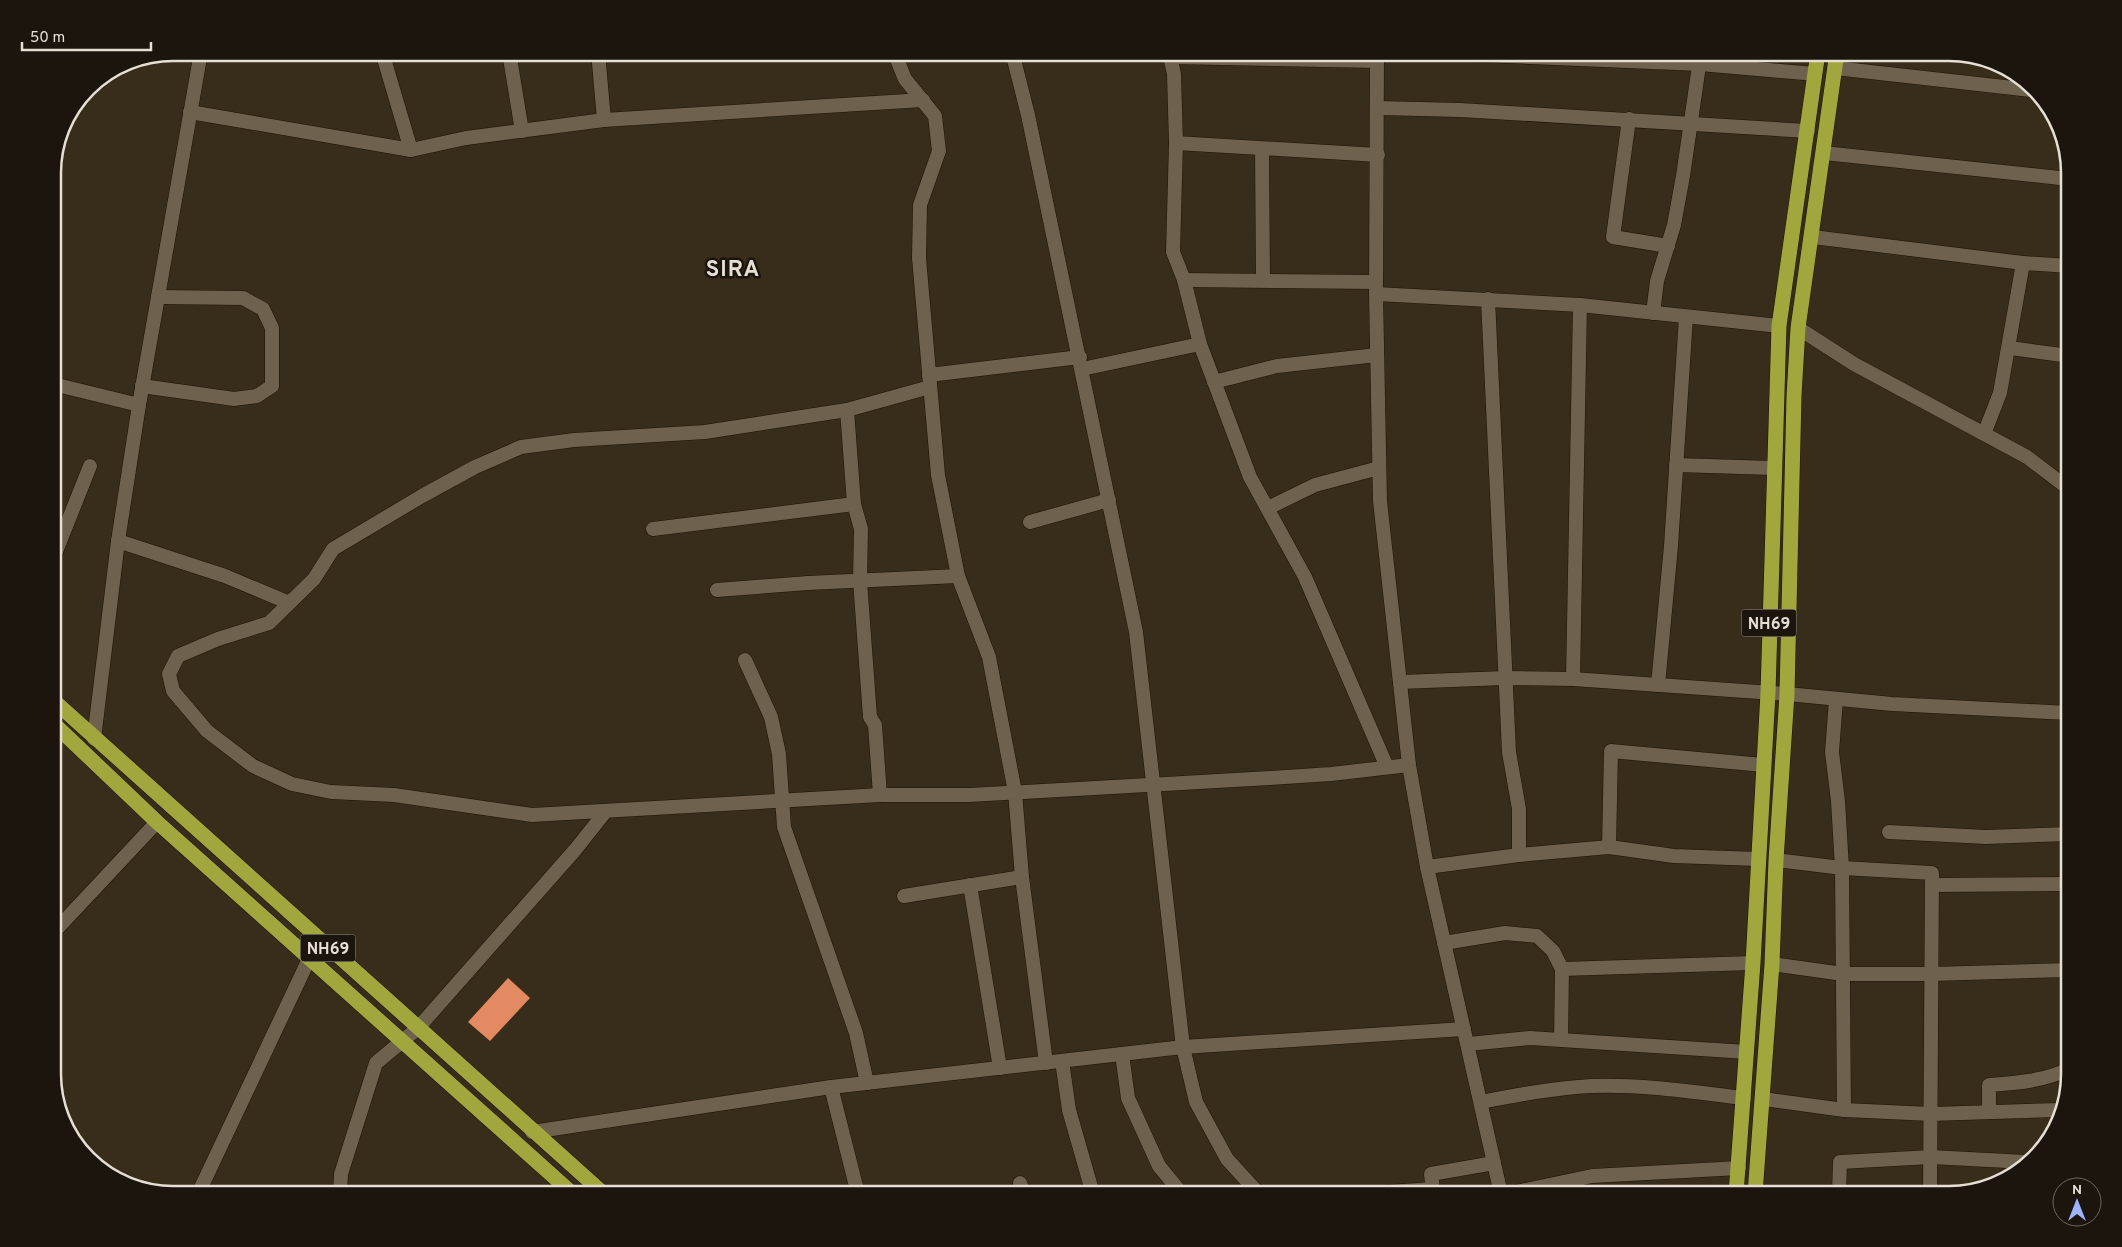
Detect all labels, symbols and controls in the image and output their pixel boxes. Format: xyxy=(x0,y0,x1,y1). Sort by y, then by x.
scale bar xyxy=(22,20,151,52)
text: 50 m xyxy=(30,29,65,48)
district label: SIRA xyxy=(706,257,760,284)
road number: NH69 xyxy=(1742,610,1796,636)
road number: NH69 xyxy=(300,934,356,961)
north arrow xyxy=(2052,1177,2102,1227)
text: N xyxy=(2072,1182,2082,1199)

